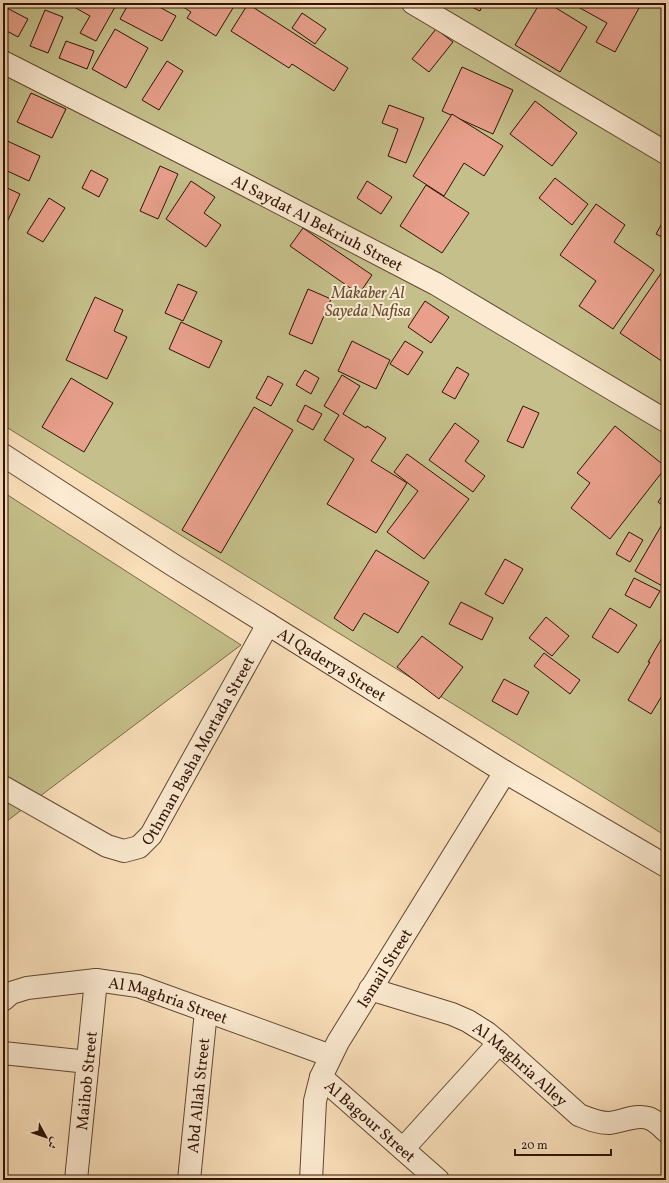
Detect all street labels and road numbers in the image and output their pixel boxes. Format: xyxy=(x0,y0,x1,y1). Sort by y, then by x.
street label: Al Saydat Al Bekriuh Street xyxy=(227,170,407,278)
street label: Al Qaderya Street xyxy=(273,624,390,708)
street label: Othman Basha Mortada Street xyxy=(137,653,261,851)
street label: Ismail Street xyxy=(353,925,419,1013)
street label: Al Maghria Street xyxy=(107,973,231,1031)
street label: Al Maghria Alley xyxy=(468,1018,572,1113)
street label: Maihob Street xyxy=(72,1030,104,1131)
street label: Abd Allah Street xyxy=(183,1037,216,1154)
street label: Al Bagour Street xyxy=(319,1076,420,1169)

